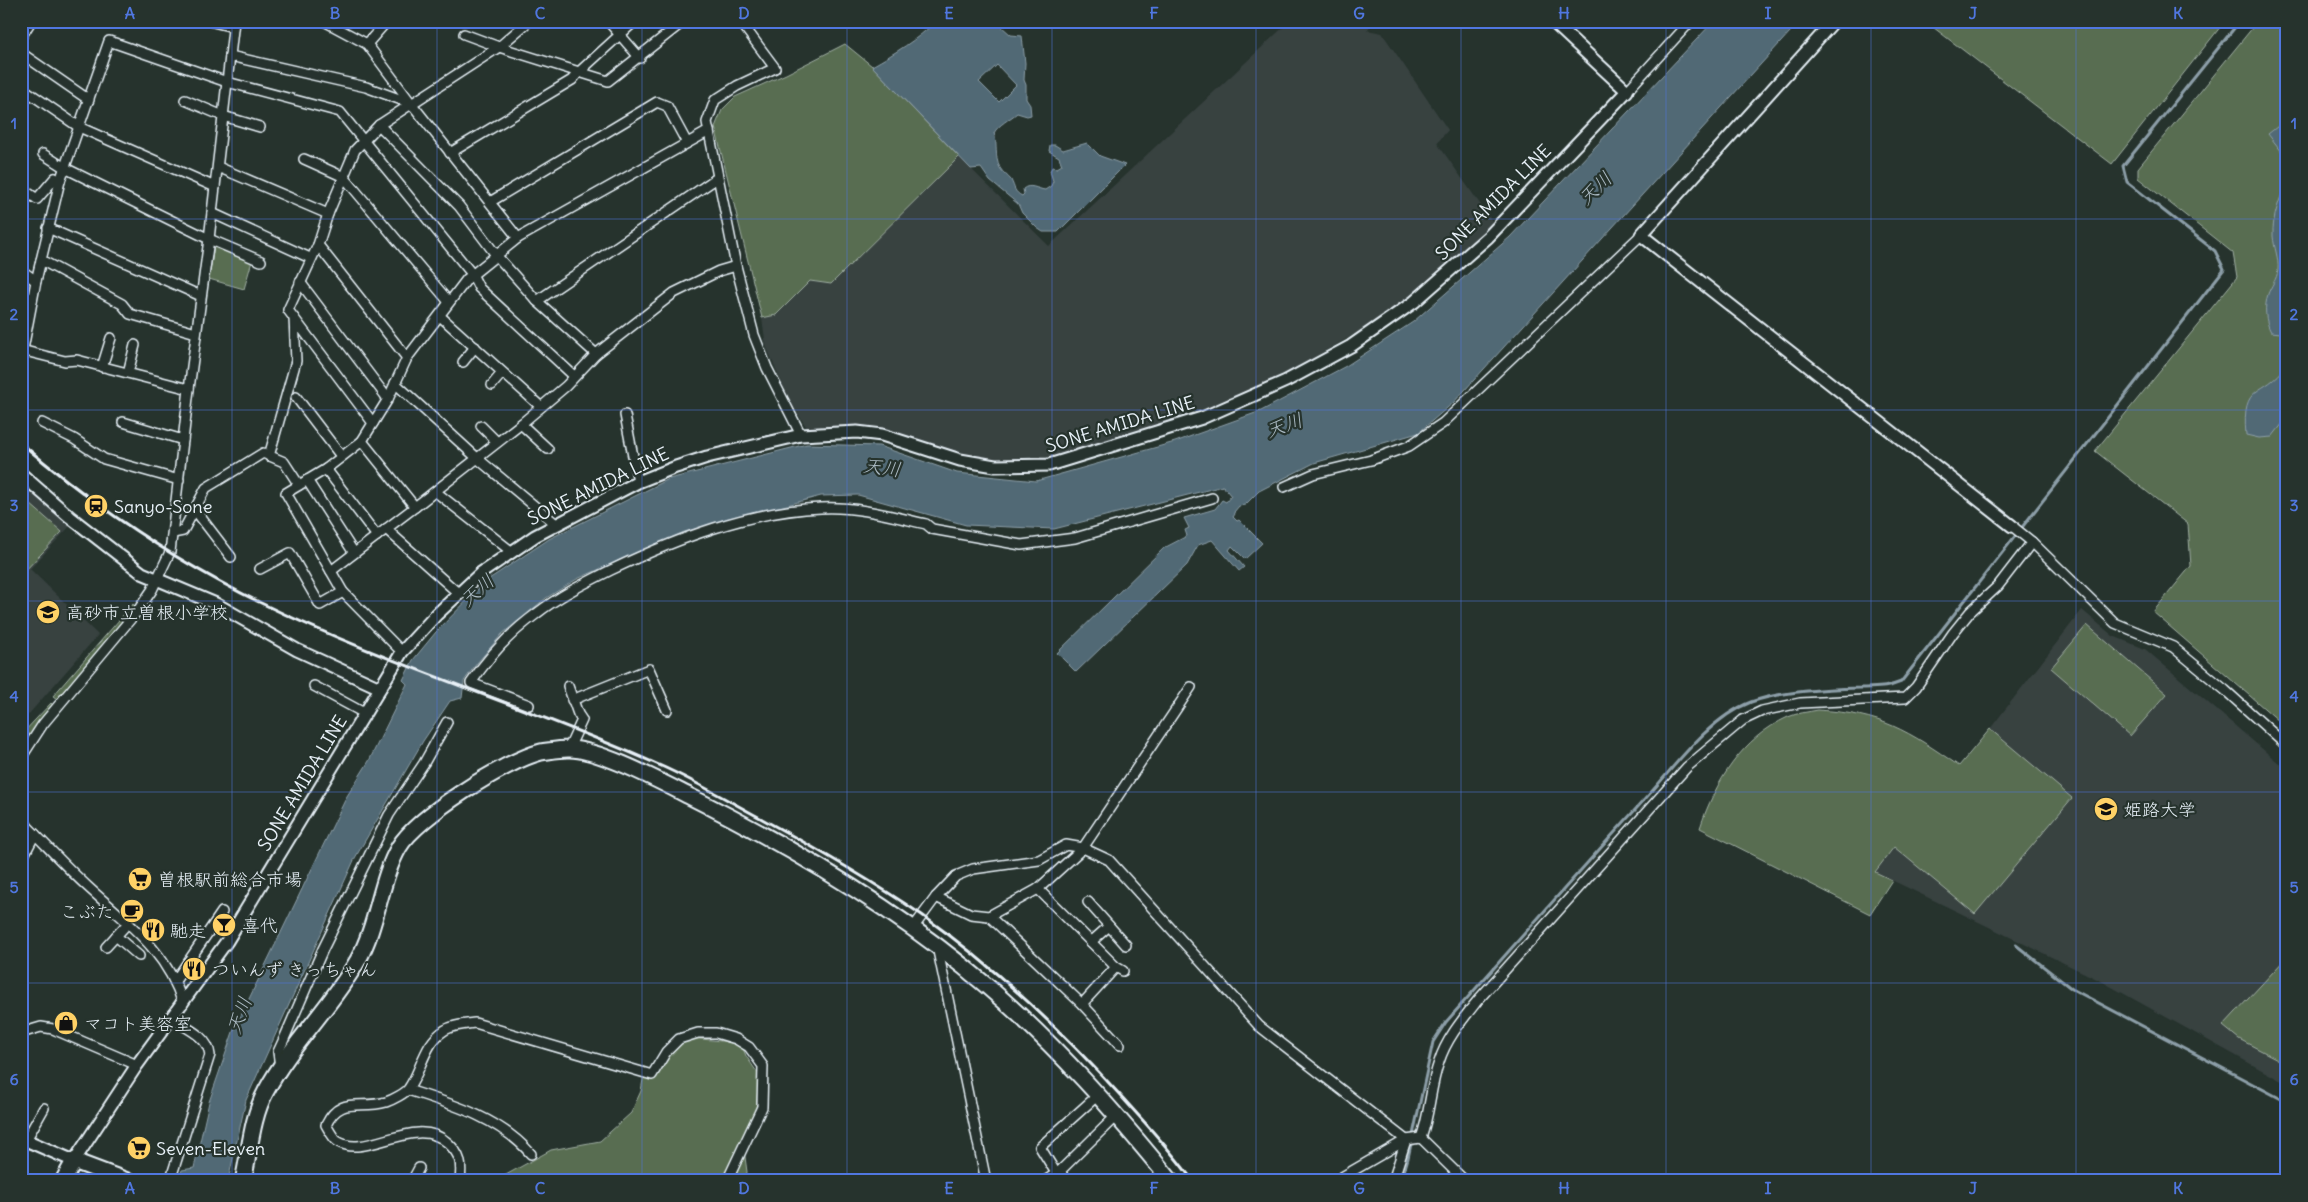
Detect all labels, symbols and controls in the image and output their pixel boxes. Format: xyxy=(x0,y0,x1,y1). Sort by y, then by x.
text: A xyxy=(125,3,135,23)
text: B xyxy=(330,3,341,23)
text: C xyxy=(535,3,546,23)
text: D xyxy=(738,3,750,23)
text: E xyxy=(944,3,954,23)
text: F xyxy=(1149,3,1159,23)
text: G xyxy=(1353,3,1365,23)
text: H xyxy=(1558,3,1570,23)
text: I xyxy=(1765,3,1772,23)
text: J xyxy=(1969,3,1978,23)
text: K xyxy=(2173,3,2183,23)
text: 1 xyxy=(11,113,17,133)
text: 1 xyxy=(2291,113,2297,133)
street label: SONE AMIDA LINE xyxy=(1430,139,1556,265)
water label: 天川 xyxy=(1573,166,1617,210)
text: 2 xyxy=(10,304,19,324)
text: 2 xyxy=(2290,304,2299,324)
street label: SONE AMIDA LINE xyxy=(1043,390,1197,458)
water label: 天川 xyxy=(1262,407,1306,443)
street label: SONE AMIDA LINE xyxy=(524,442,672,530)
water label: 天川 xyxy=(862,453,902,481)
station icon: Sanyo-Sone xyxy=(83,493,109,519)
text: 3 xyxy=(9,495,19,515)
place label: Sanyo-Sone xyxy=(114,495,212,518)
text: 3 xyxy=(2289,495,2299,515)
water label: 天川 xyxy=(455,568,499,612)
school or university icon: 高砂市立曽根小学校 xyxy=(35,599,61,625)
place label: 高砂市立曽根小学校 xyxy=(66,601,228,624)
text: 4 xyxy=(9,686,19,706)
text: 4 xyxy=(2289,686,2299,706)
street label: SONE AMIDA LINE xyxy=(252,711,352,855)
school or university icon: 姫路大学 xyxy=(2093,796,2119,822)
place label: 姫路大学 xyxy=(2124,798,2196,821)
supermarket icon: 曽根駅前総合市場 xyxy=(127,866,153,892)
place label: 曽根駅前総合市場 xyxy=(158,868,302,891)
text: 5 xyxy=(9,877,19,897)
text: 5 xyxy=(2289,877,2299,897)
cafe icon: こぶた xyxy=(119,898,145,924)
place label: こぶた xyxy=(60,900,114,923)
bar icon: 喜代 xyxy=(211,912,237,938)
place label: 喜代 xyxy=(242,914,278,937)
restaurant icon: 馳走 xyxy=(140,917,166,943)
place label: 馳走 xyxy=(170,919,206,942)
restaurant icon: ついんず きっちゃん xyxy=(181,956,207,982)
place label: ついんず きっちゃん xyxy=(212,958,377,981)
water label: 天川 xyxy=(221,993,257,1037)
shop icon: マコト美容室 xyxy=(53,1010,79,1036)
place label: マコト美容室 xyxy=(84,1012,192,1035)
text: 6 xyxy=(9,1069,19,1089)
text: 6 xyxy=(2289,1069,2299,1089)
supermarket icon: Seven-Eleven xyxy=(126,1135,152,1161)
place label: Seven-Eleven xyxy=(156,1137,265,1160)
text: A xyxy=(125,1178,135,1198)
text: B xyxy=(330,1178,341,1198)
text: C xyxy=(535,1178,546,1198)
text: D xyxy=(738,1178,750,1198)
text: E xyxy=(944,1178,954,1198)
text: F xyxy=(1149,1178,1159,1198)
text: G xyxy=(1353,1178,1365,1198)
text: H xyxy=(1558,1178,1570,1198)
text: I xyxy=(1765,1178,1772,1198)
text: J xyxy=(1969,1178,1978,1198)
text: K xyxy=(2173,1178,2183,1198)

